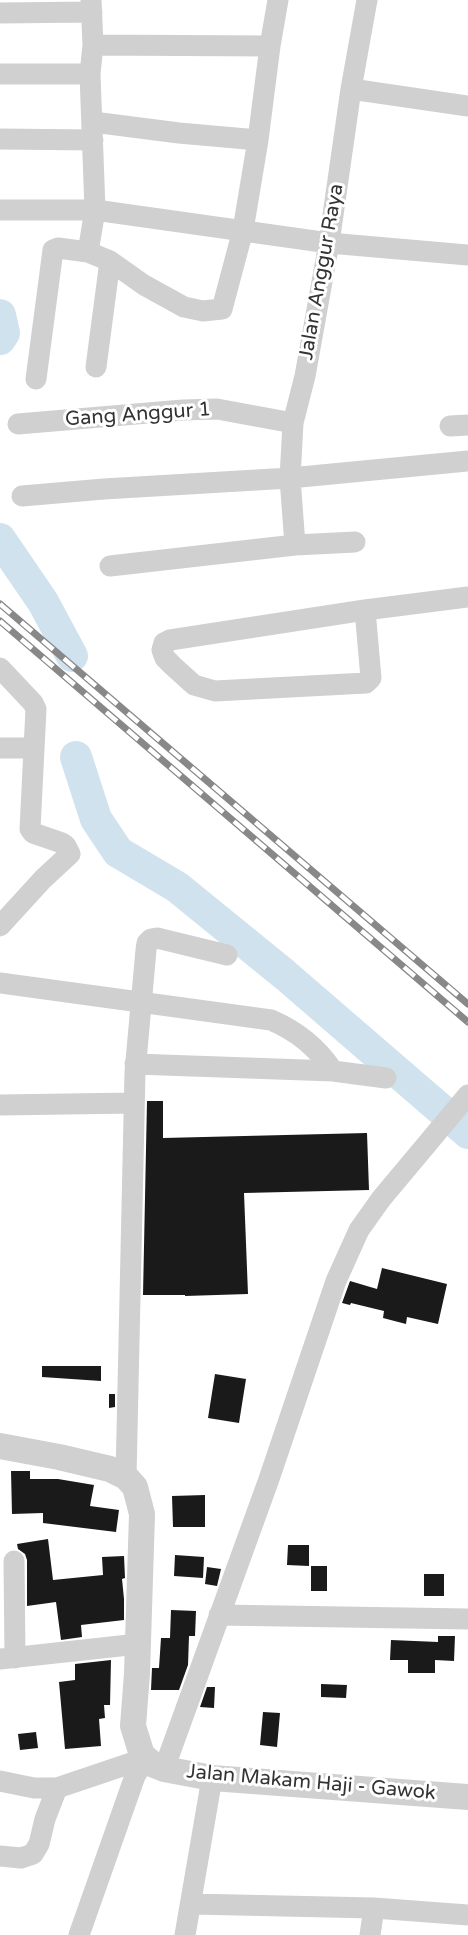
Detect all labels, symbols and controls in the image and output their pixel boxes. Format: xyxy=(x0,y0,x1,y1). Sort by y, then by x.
street label: Jalan Anggur Raya xyxy=(295,182,349,362)
street label: Gang Anggur 1 xyxy=(64,398,212,432)
street label: Jalan Makam Haji - Gawok xyxy=(185,1760,437,1806)

